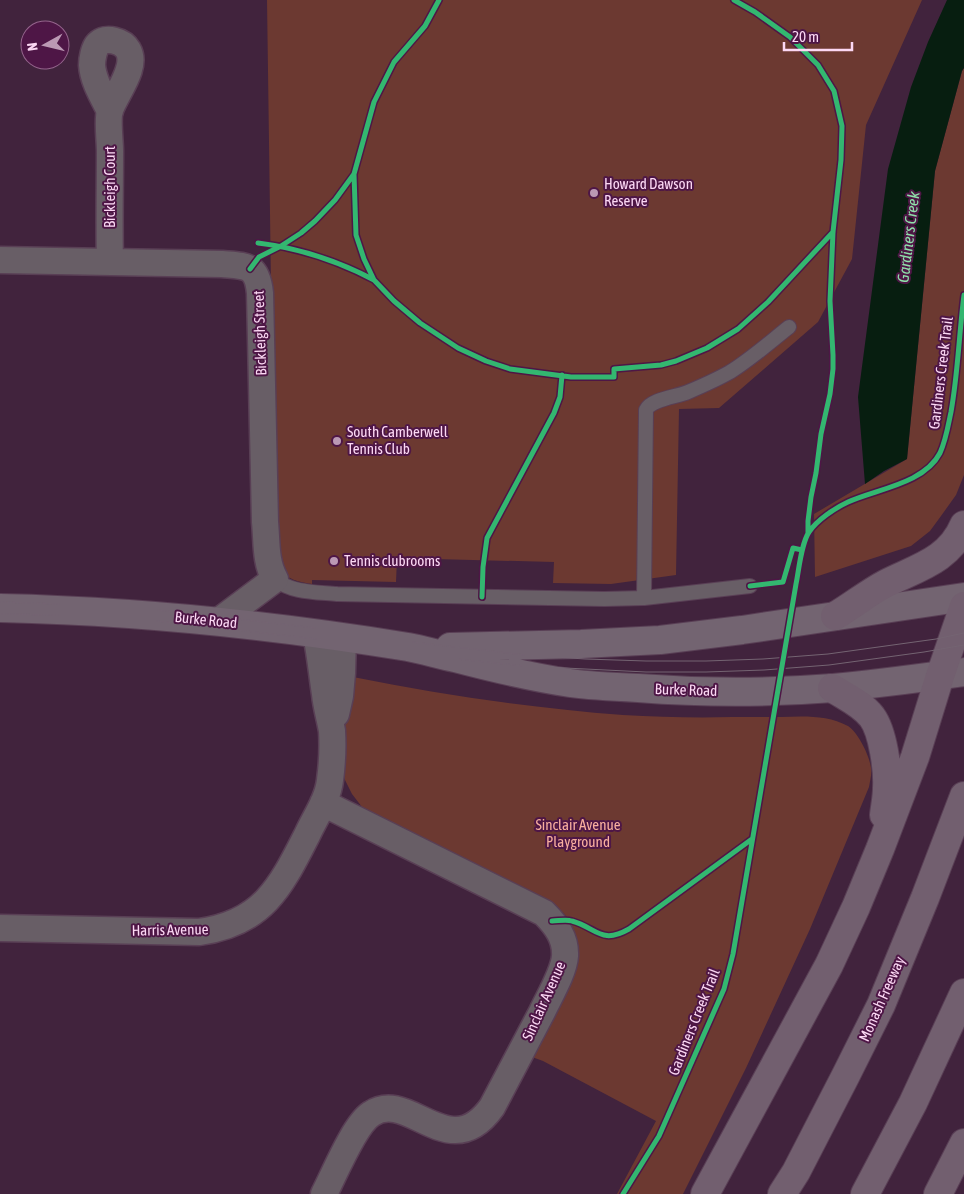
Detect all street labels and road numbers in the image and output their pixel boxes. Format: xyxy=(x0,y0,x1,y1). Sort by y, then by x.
street label: Bickleigh Court xyxy=(101,146,118,228)
street label: Bickleigh Street xyxy=(250,290,269,376)
street label: Gardiners Creek Trail xyxy=(925,316,956,430)
street label: Burke Road xyxy=(174,608,238,631)
street label: Burke Road xyxy=(654,680,718,699)
street label: Harris Avenue xyxy=(131,920,209,939)
street label: Monash Freeway xyxy=(855,954,908,1044)
street label: Sinclair Avenue xyxy=(518,958,569,1043)
street label: Gardiners Creek Trail xyxy=(664,966,723,1078)

